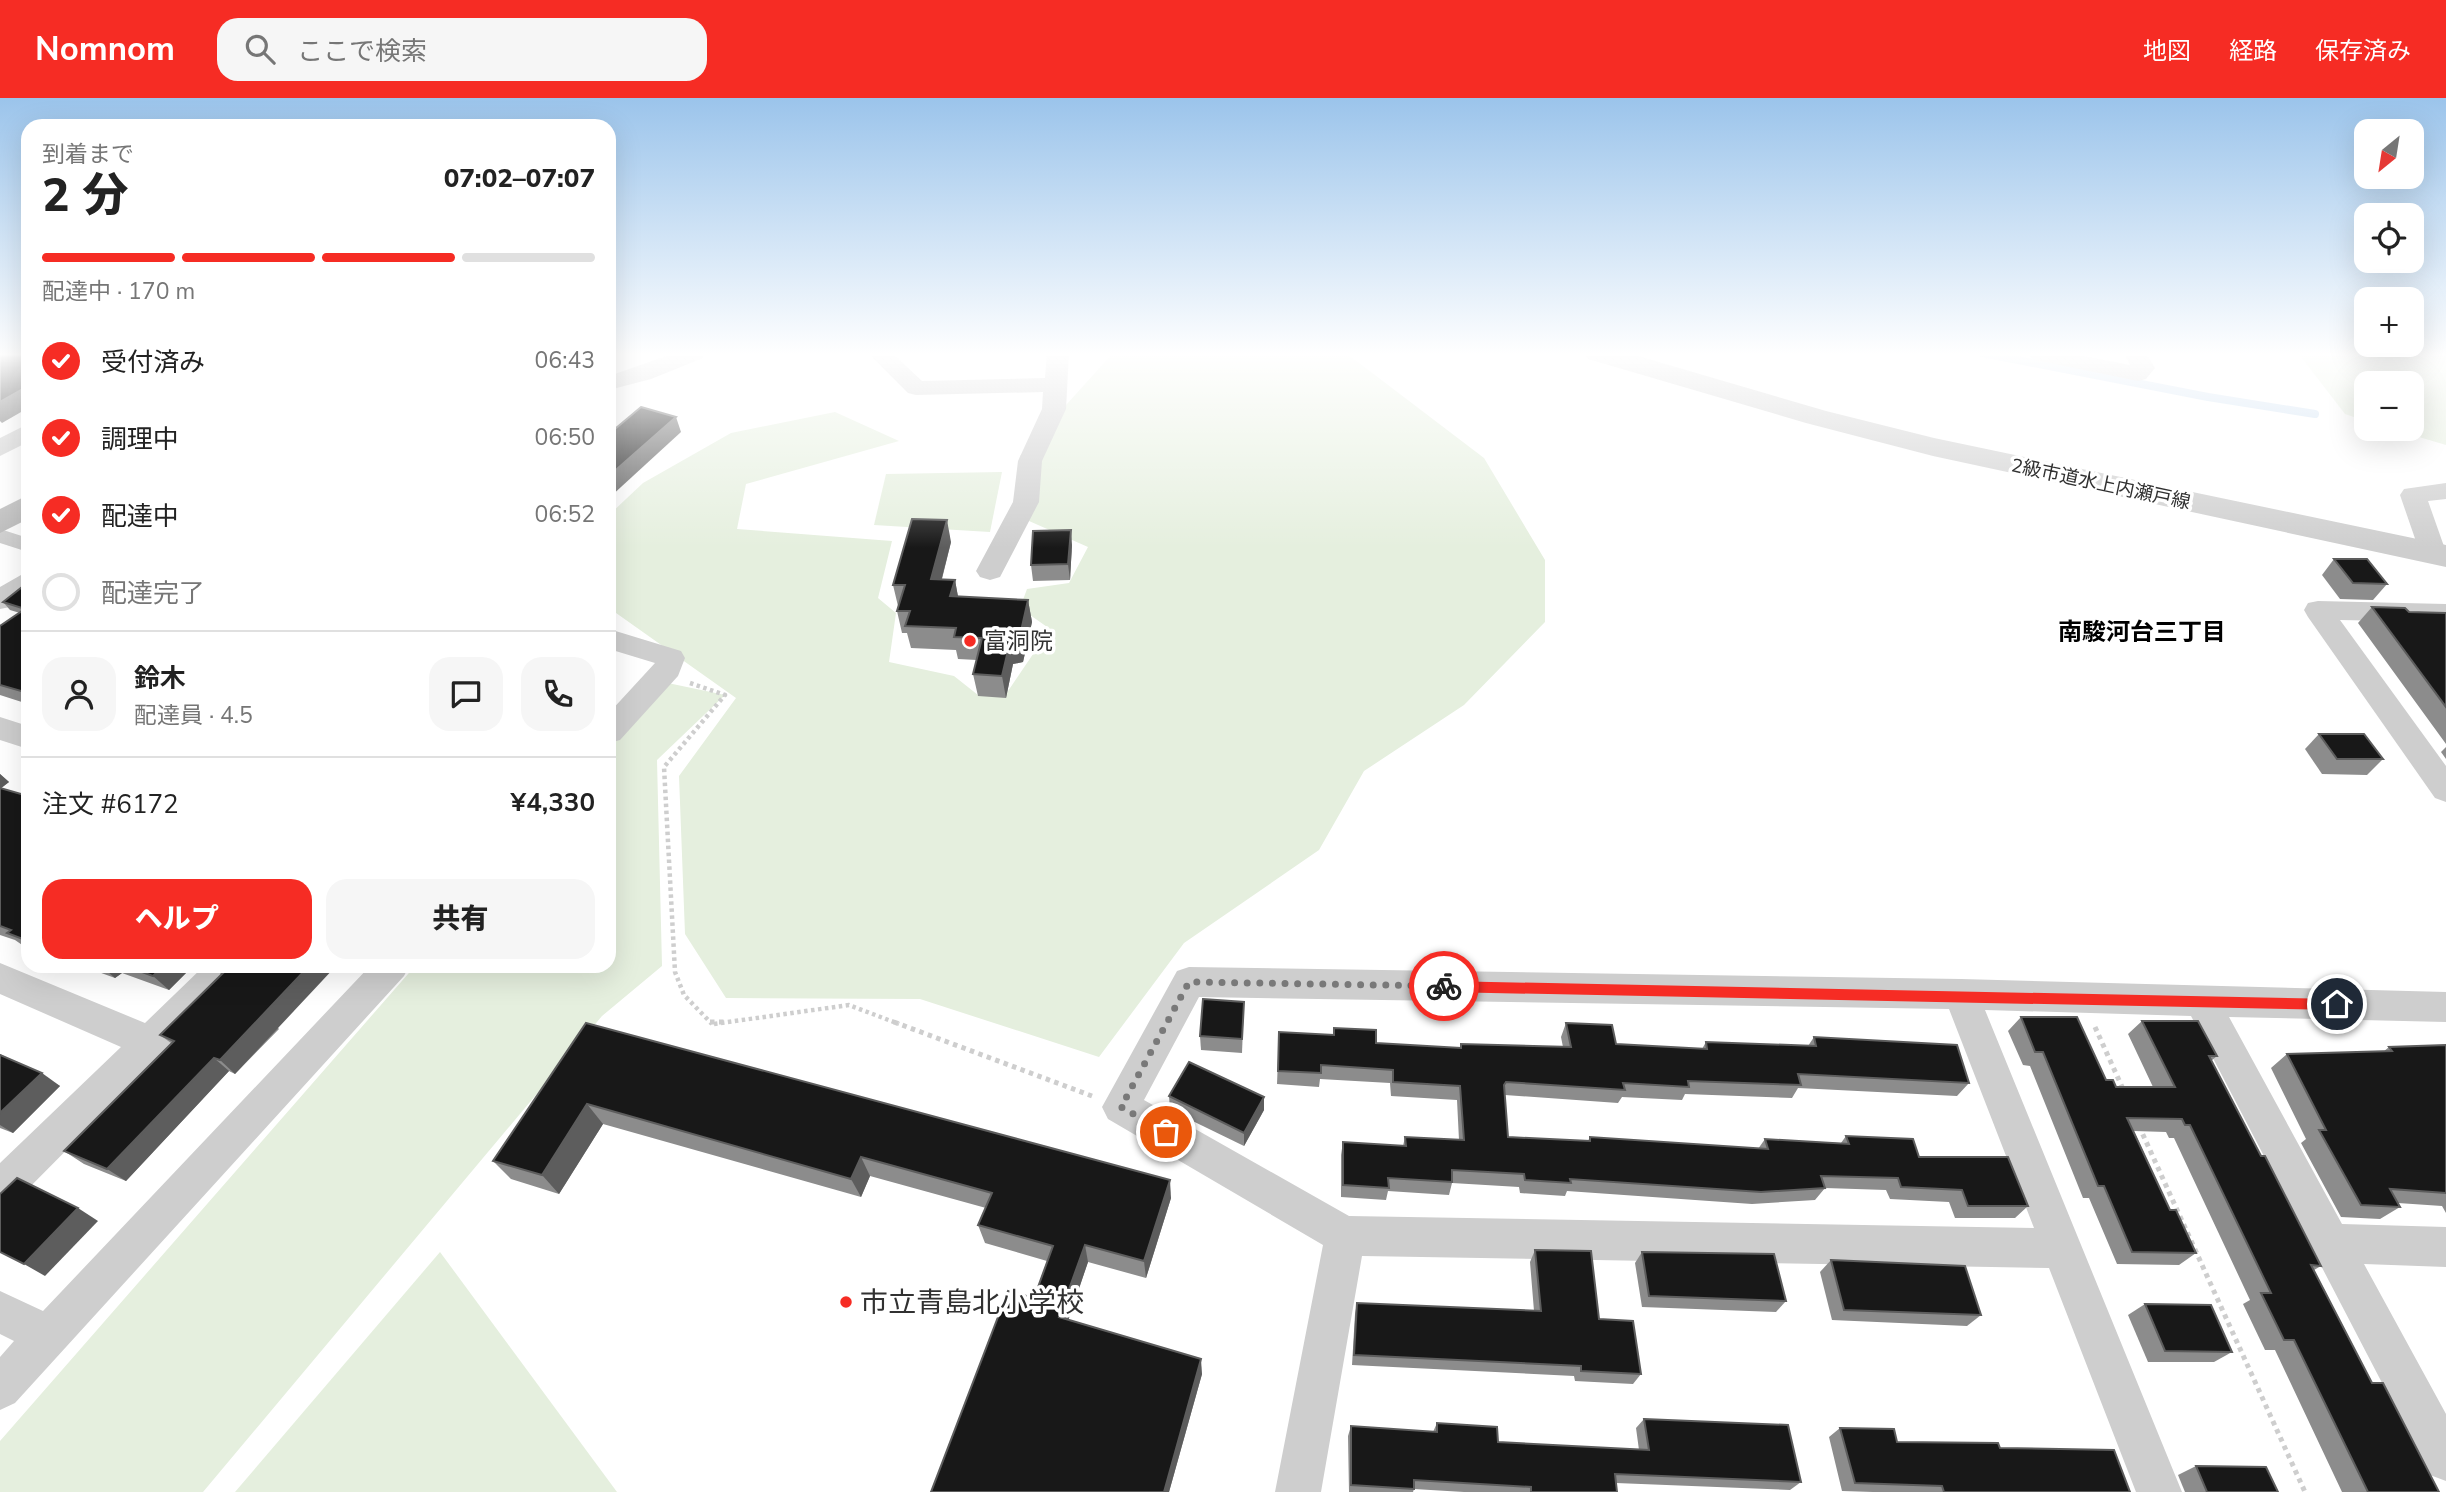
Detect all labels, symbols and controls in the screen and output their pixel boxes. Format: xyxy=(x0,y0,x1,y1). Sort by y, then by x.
search box xyxy=(217,18,707,81)
text: Nomnom xyxy=(35,27,175,72)
icon: search xyxy=(241,30,279,68)
text: ここで検索 xyxy=(297,34,427,69)
text: 地図 xyxy=(2143,35,2191,67)
text: 経路 xyxy=(2229,35,2277,67)
text: 保存済み xyxy=(2315,35,2411,67)
north arrow xyxy=(2354,119,2424,189)
map controls xyxy=(2354,119,2424,441)
text: 到着まで xyxy=(42,139,134,170)
text: 07:02–07:07 xyxy=(444,161,595,196)
text: 2 分 xyxy=(42,164,128,227)
button: locate xyxy=(2354,203,2424,273)
text: 配達中 · 170 m xyxy=(42,276,195,307)
button: + xyxy=(2354,287,2424,357)
icon: check xyxy=(42,342,80,380)
text: 受付済み xyxy=(101,345,205,380)
text: 06:43 xyxy=(535,345,595,376)
button: − xyxy=(2354,371,2424,441)
icon: check xyxy=(42,419,80,457)
text: 調理中 xyxy=(101,422,179,457)
text: 06:50 xyxy=(535,422,595,453)
street label: 2級市道水上内瀬戸線 xyxy=(2009,452,2193,516)
icon: check xyxy=(42,496,80,534)
text: 配達中 xyxy=(101,499,179,534)
text: 06:52 xyxy=(535,499,595,530)
text: 配達完了 xyxy=(101,576,205,611)
district label: 南駿河台三丁目 xyxy=(2058,616,2226,648)
place label: 富洞院 xyxy=(984,626,1053,657)
marker: 富洞院 xyxy=(962,633,978,649)
button: person xyxy=(42,657,116,731)
button: chat xyxy=(429,657,503,731)
button: phone xyxy=(521,657,595,731)
text: 鈴木 xyxy=(134,661,186,696)
text: 配達員 · 4.5 xyxy=(134,700,253,731)
text: ¥4,330 xyxy=(511,785,595,820)
text: 注文 #6172 xyxy=(42,787,179,822)
button: ヘルプ xyxy=(42,879,312,959)
button: 共有 xyxy=(326,879,595,959)
courier xyxy=(1409,951,1479,1021)
icon: bike xyxy=(1425,967,1463,1005)
pin xyxy=(2307,974,2367,1034)
icon: home xyxy=(2318,985,2356,1023)
pin xyxy=(1136,1102,1196,1162)
icon: bag xyxy=(1147,1113,1185,1151)
place label: 市立青島北小学校 xyxy=(860,1284,1084,1322)
marker: 市立青島北小学校 xyxy=(838,1294,854,1310)

